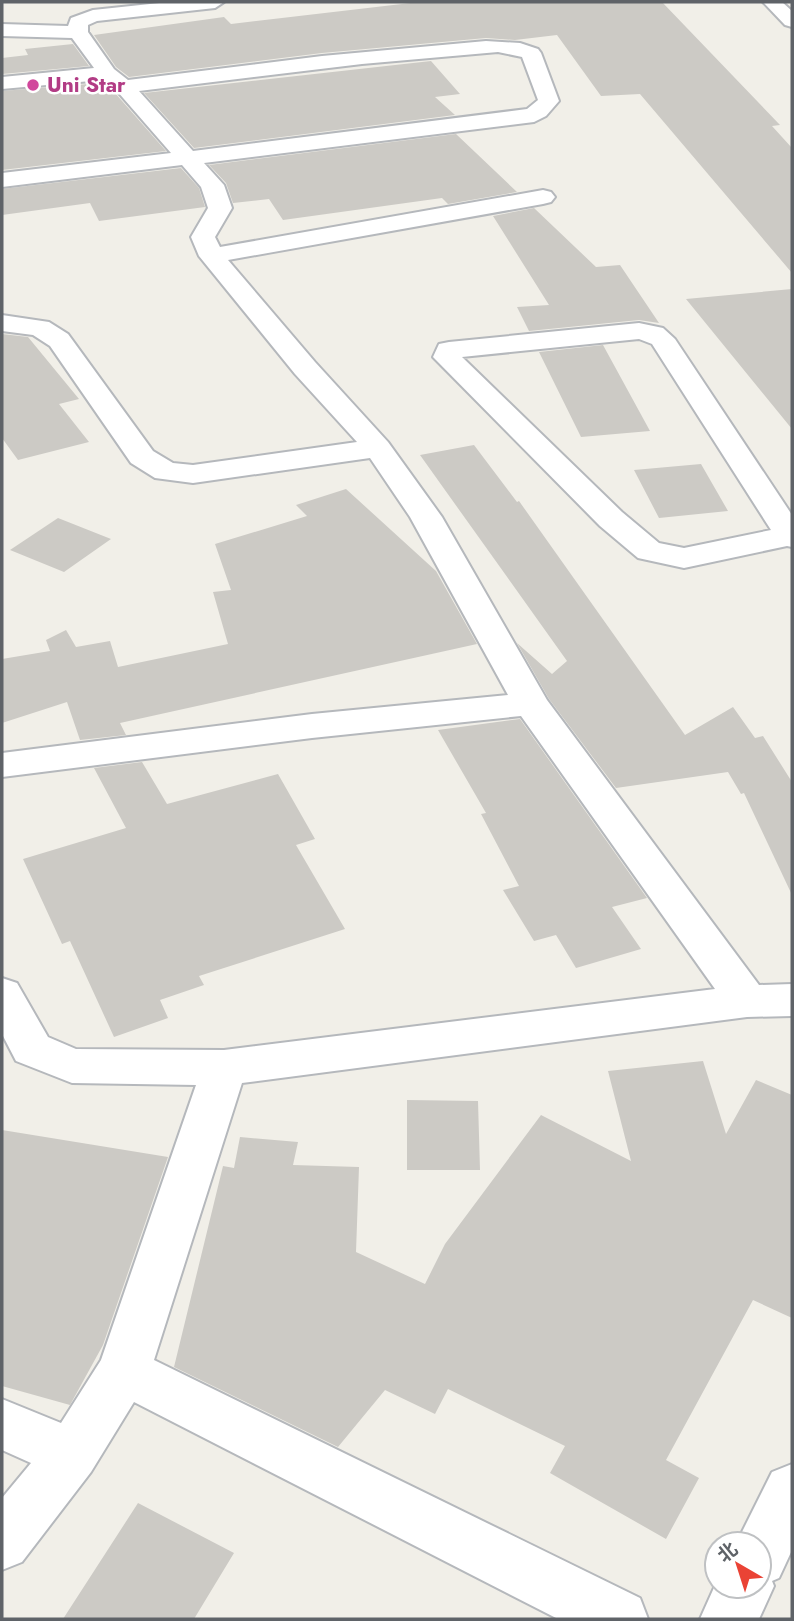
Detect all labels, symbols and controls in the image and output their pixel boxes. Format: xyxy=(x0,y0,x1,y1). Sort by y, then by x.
place label: Uni Star xyxy=(47,70,126,100)
marker: Uni Star xyxy=(25,77,41,93)
north arrow xyxy=(703,1530,773,1600)
text: 北 xyxy=(712,1536,744,1569)

